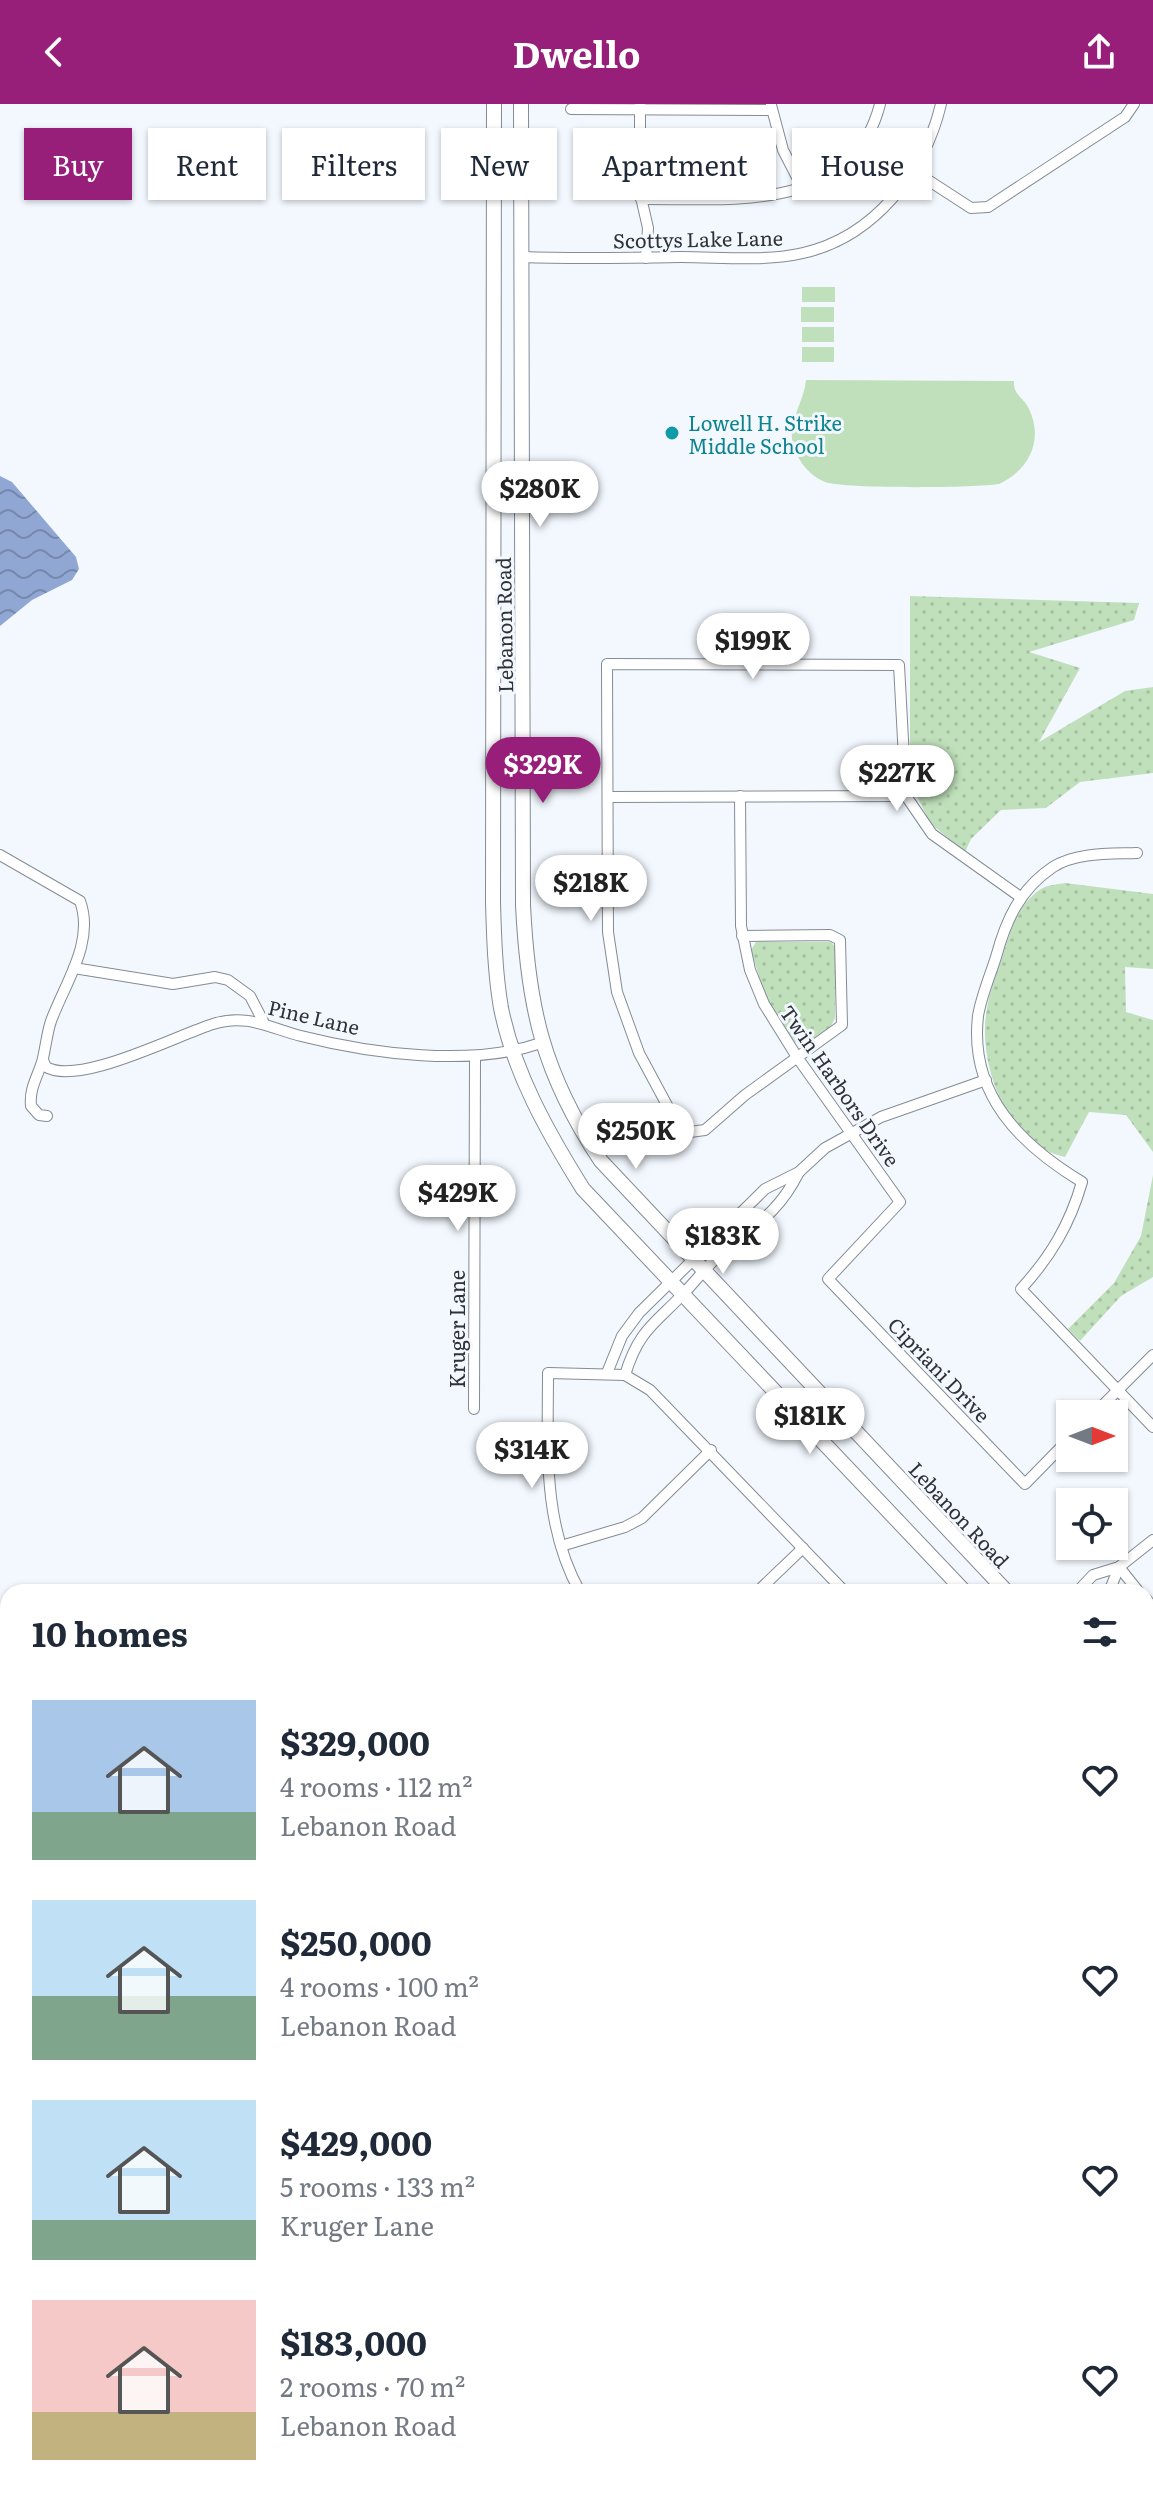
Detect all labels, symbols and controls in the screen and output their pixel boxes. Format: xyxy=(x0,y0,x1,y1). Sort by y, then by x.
text: Dwello xyxy=(512,26,641,79)
icon: back xyxy=(32,30,76,74)
icon: share xyxy=(1077,30,1121,74)
chip: Buy xyxy=(24,128,132,200)
chip: Rent xyxy=(148,128,266,200)
chip: Filters xyxy=(282,128,425,200)
chip: New xyxy=(441,128,557,200)
chip: Apartment xyxy=(573,128,776,200)
chip: House xyxy=(792,128,932,200)
street label: Scottys Lake Lane xyxy=(613,222,783,254)
place label: Lowell H. Strike Middle School xyxy=(688,407,842,460)
marker: Lowell H. Strike Middle School xyxy=(663,424,681,442)
pin: $280K xyxy=(484,461,596,529)
text: $280K xyxy=(499,467,581,506)
street label: Lebanon Road xyxy=(487,557,519,693)
pin: $199K xyxy=(697,613,809,681)
text: $199K xyxy=(715,619,791,658)
pin: $329K xyxy=(487,737,599,805)
text: $329K xyxy=(504,743,582,782)
pin: $227K xyxy=(841,745,953,813)
text: $227K xyxy=(858,751,936,790)
pin: $218K xyxy=(535,855,647,923)
text: $218K xyxy=(553,861,629,900)
street label: Pine Lane xyxy=(265,991,363,1041)
street label: Twin Harbors Drive xyxy=(774,998,908,1172)
pin: $250K xyxy=(580,1103,692,1171)
text: $250K xyxy=(596,1109,676,1148)
pin: $429K xyxy=(402,1165,514,1233)
text: $429K xyxy=(418,1171,498,1210)
pin: $183K xyxy=(667,1208,779,1276)
text: $183K xyxy=(685,1214,761,1253)
street label: Kruger Lane xyxy=(441,1270,471,1388)
street label: Cipriani Drive xyxy=(882,1310,998,1428)
pin: $181K xyxy=(754,1388,866,1456)
text: $181K xyxy=(774,1394,846,1433)
north arrow xyxy=(1056,1400,1128,1472)
map controls xyxy=(1056,1400,1128,1560)
pin: $314K xyxy=(476,1422,588,1490)
text: $314K xyxy=(494,1428,570,1467)
street label: Lebanon Road xyxy=(903,1454,1017,1574)
button: locate xyxy=(1056,1488,1128,1560)
text: 10 homes xyxy=(32,1607,188,1657)
icon: filters xyxy=(1078,1610,1122,1654)
text: $329,000 xyxy=(280,1716,430,1766)
icon: home xyxy=(96,1732,192,1828)
icon: heart xyxy=(1078,1758,1122,1802)
text: 4 rooms · 112 m² xyxy=(280,1766,473,1805)
text: Lebanon Road xyxy=(280,1805,456,1844)
text: $250,000 xyxy=(280,1916,432,1966)
icon: home xyxy=(96,1932,192,2028)
icon: heart xyxy=(1078,1958,1122,2002)
text: 4 rooms · 100 m² xyxy=(280,1966,479,2005)
text: Lebanon Road xyxy=(280,2005,456,2044)
text: $429,000 xyxy=(280,2116,432,2166)
icon: home xyxy=(96,2132,192,2228)
icon: heart xyxy=(1078,2158,1122,2202)
text: 5 rooms · 133 m² xyxy=(280,2166,475,2205)
text: Kruger Lane xyxy=(280,2205,434,2244)
text: $183,000 xyxy=(280,2316,427,2366)
icon: home xyxy=(96,2332,192,2428)
icon: heart xyxy=(1078,2358,1122,2402)
text: 2 rooms · 70 m² xyxy=(280,2366,465,2405)
text: Lebanon Road xyxy=(280,2405,456,2444)

